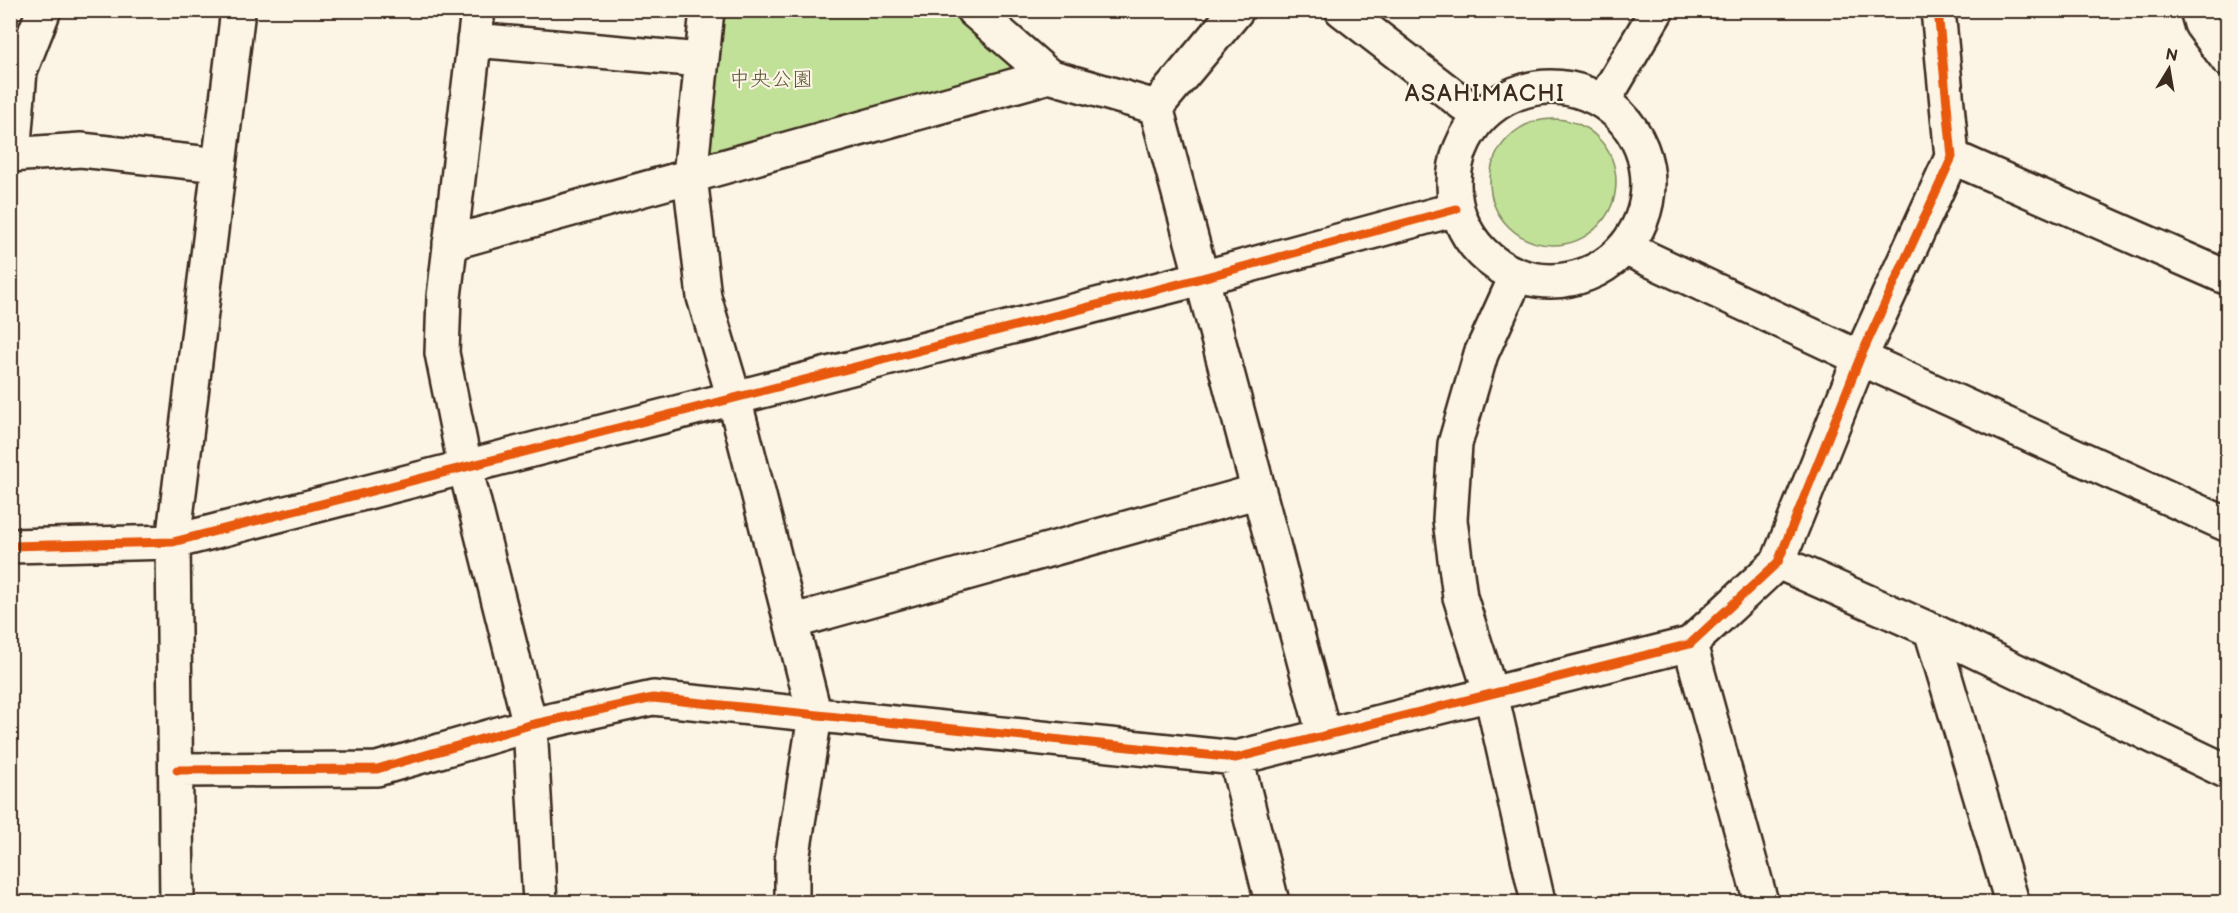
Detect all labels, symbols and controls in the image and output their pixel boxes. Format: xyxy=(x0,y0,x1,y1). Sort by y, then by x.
north arrow xyxy=(2139,39,2199,99)
text: N xyxy=(2164,45,2179,66)
park label: 中央公園 xyxy=(729,67,813,92)
district label: ASAHIMACHI xyxy=(1405,79,1565,108)

